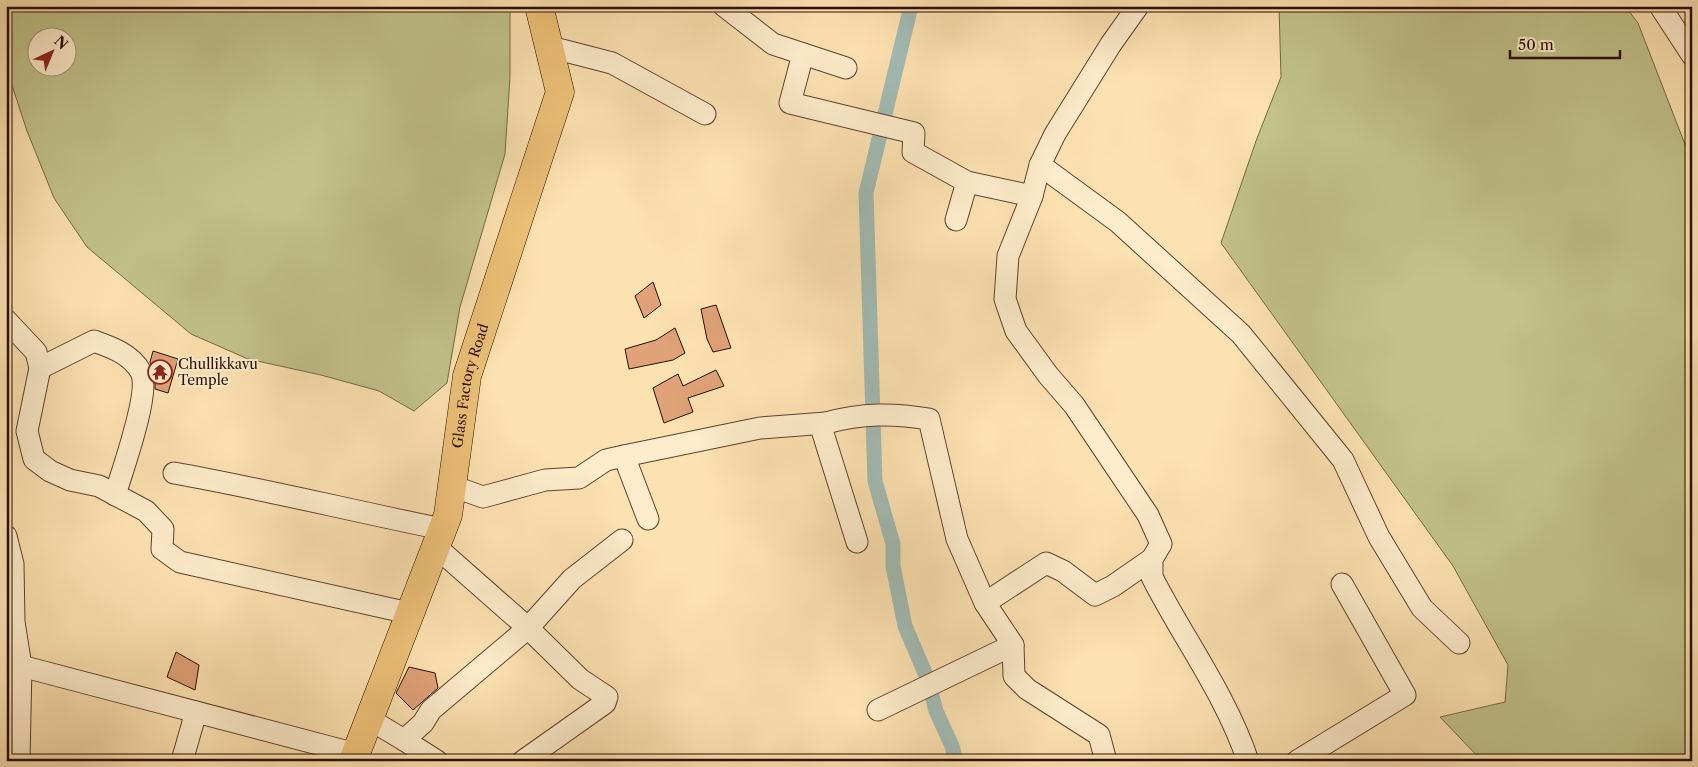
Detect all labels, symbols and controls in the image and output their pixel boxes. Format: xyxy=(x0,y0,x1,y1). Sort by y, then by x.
north arrow xyxy=(28,28,78,78)
scale bar xyxy=(1510,28,1620,60)
text: N xyxy=(50,32,72,53)
text: 50 m xyxy=(1518,35,1554,54)
street label: Glass Factory Road xyxy=(448,321,493,449)
place label: Chullikkavu Temple xyxy=(178,355,258,389)
temple icon: Chullikkavu Temple xyxy=(147,359,173,385)

